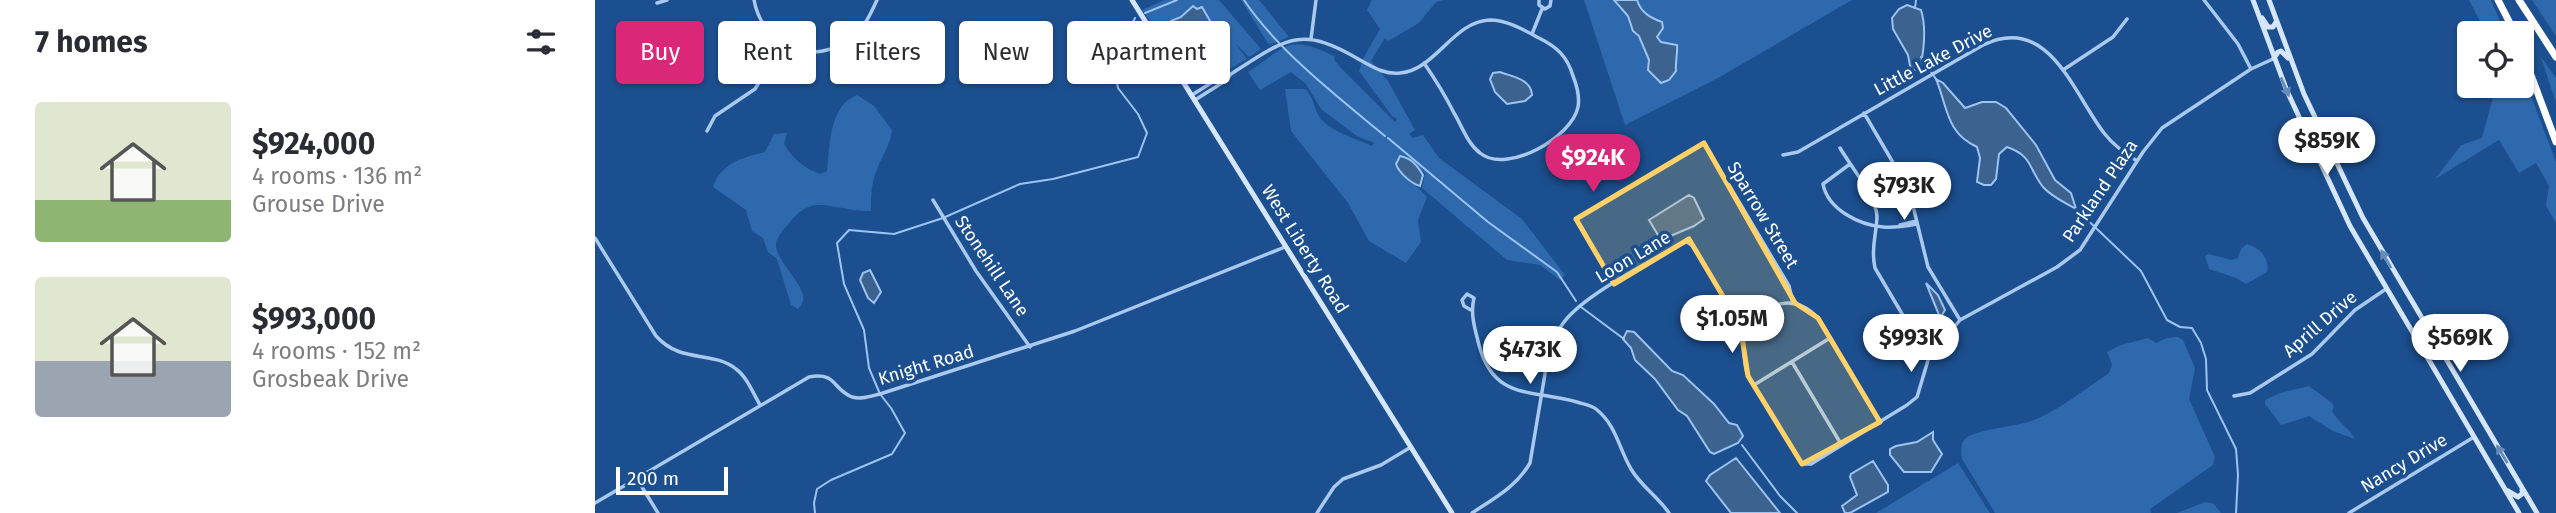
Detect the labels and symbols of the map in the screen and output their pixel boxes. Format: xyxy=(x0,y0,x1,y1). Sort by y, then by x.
street label: Little Lake Drive xyxy=(1870,20,1996,100)
one-way arrow xyxy=(2279,77,2291,97)
pin: $859K xyxy=(2278,118,2376,177)
pin: $924K xyxy=(1544,134,1642,194)
street label: Parkland Plaza xyxy=(2058,135,2142,247)
street label: Sparrow Street xyxy=(1723,158,1804,273)
pin: $793K xyxy=(1855,162,1953,222)
street label: West Liberty Road xyxy=(1257,181,1353,317)
street label: Stonehill Lane xyxy=(950,211,1034,321)
street label: Loon Lane xyxy=(1591,226,1675,288)
one-way arrow xyxy=(2380,249,2392,268)
street label: Aprill Drive xyxy=(2279,286,2361,362)
pin: $1.05M xyxy=(1675,296,1789,355)
pin: $993K xyxy=(1862,314,1960,374)
pin: $569K xyxy=(2411,314,2509,374)
pin: $473K xyxy=(1481,326,1579,386)
street label: Knight Road xyxy=(875,340,977,390)
street label: Nancy Drive xyxy=(2357,429,2451,497)
one-way arrow xyxy=(2496,445,2508,464)
scale bar xyxy=(616,464,728,496)

